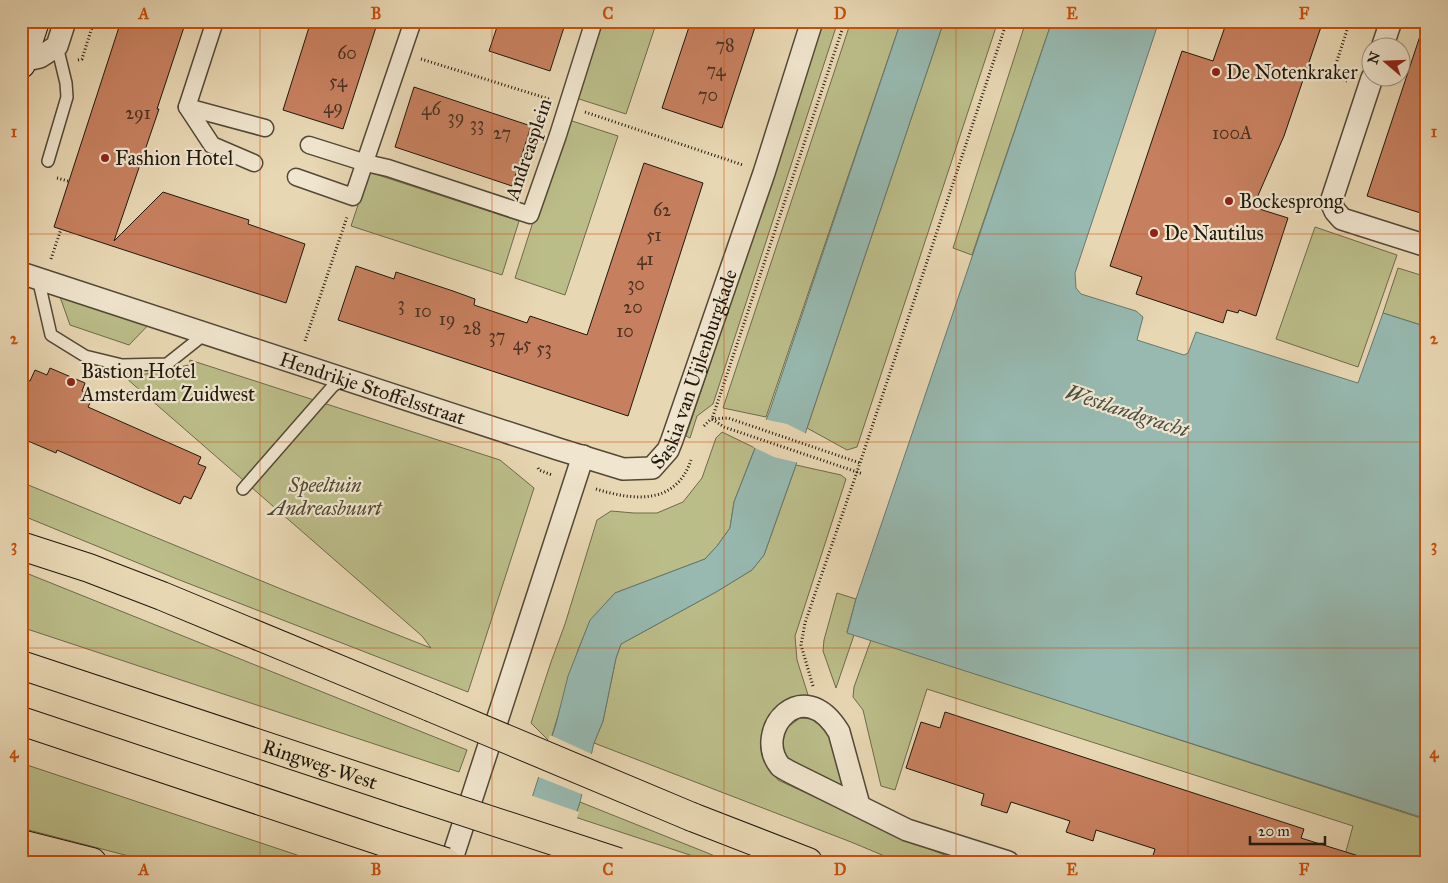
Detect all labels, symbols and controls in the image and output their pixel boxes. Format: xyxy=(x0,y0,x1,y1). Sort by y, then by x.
text: A xyxy=(138,4,150,23)
text: B xyxy=(371,4,381,23)
text: C xyxy=(603,4,614,23)
text: D xyxy=(834,4,847,23)
text: E xyxy=(1066,4,1078,23)
text: F xyxy=(1299,4,1310,23)
house number: 78 xyxy=(715,34,735,56)
north arrow xyxy=(1360,38,1410,88)
house number: 60 xyxy=(337,42,357,64)
text: N xyxy=(1364,49,1384,66)
house number: 74 xyxy=(706,59,727,81)
place label: De Notenkraker xyxy=(1226,60,1358,84)
marker: De Notenkraker xyxy=(1210,66,1222,78)
house number: 54 xyxy=(329,70,348,92)
house number: 70 xyxy=(698,84,718,106)
street label: Andreasplein xyxy=(499,95,557,204)
house number: 49 xyxy=(323,96,343,118)
house number: 46 xyxy=(421,98,441,120)
house number: 291 xyxy=(125,102,151,124)
house number: 39 xyxy=(448,106,464,128)
house number: 33 xyxy=(470,113,484,135)
text: 1 xyxy=(11,122,18,141)
house number: 27 xyxy=(493,122,511,144)
house number: 100A xyxy=(1212,122,1252,144)
text: 1 xyxy=(1431,122,1438,141)
place label: Fashion Hotel xyxy=(115,146,234,170)
marker: Fashion Hotel xyxy=(99,152,111,164)
place label: Bockesprong xyxy=(1239,189,1344,214)
marker: Bockesprong xyxy=(1223,195,1235,207)
house number: 62 xyxy=(653,199,671,221)
place label: De Nautilus xyxy=(1164,221,1264,245)
house number: 51 xyxy=(646,224,662,246)
marker: De Nautilus xyxy=(1148,227,1160,239)
house number: 41 xyxy=(636,248,654,270)
street label: Saskia van Uijlenburgkade xyxy=(645,266,742,474)
house number: 30 xyxy=(627,273,645,295)
house number: 3 xyxy=(397,293,405,315)
house number: 20 xyxy=(623,296,643,318)
house number: 10 xyxy=(414,300,432,322)
house number: 19 xyxy=(439,308,455,330)
house number: 28 xyxy=(463,317,481,339)
house number: 10 xyxy=(616,320,634,342)
house number: 37 xyxy=(489,325,505,347)
text: 2 xyxy=(10,329,19,348)
text: 2 xyxy=(1430,329,1439,348)
house number: 45 xyxy=(513,333,532,355)
house number: 53 xyxy=(536,337,552,359)
street label: Hendrikje Stoffelsstraat xyxy=(277,347,468,430)
place label: Bastion Hotel Amsterdam Zuidwest xyxy=(80,359,255,406)
marker: Bastion Hotel Amsterdam Zuidwest xyxy=(65,376,77,388)
water label: Westlandgracht xyxy=(1062,379,1193,444)
park label: Speeltuin Andreasbuurt xyxy=(267,473,383,520)
text: 3 xyxy=(11,536,17,556)
text: 3 xyxy=(1431,536,1437,556)
street label: Ringweg-West xyxy=(259,734,381,794)
text: 4 xyxy=(10,743,20,763)
text: 4 xyxy=(1430,743,1440,763)
scale bar xyxy=(1250,813,1326,845)
text: 20 m xyxy=(1258,822,1290,840)
text: A xyxy=(138,860,150,879)
text: B xyxy=(371,860,381,879)
text: C xyxy=(603,860,614,879)
text: D xyxy=(834,860,847,879)
text: E xyxy=(1066,860,1078,879)
text: F xyxy=(1299,860,1310,879)

